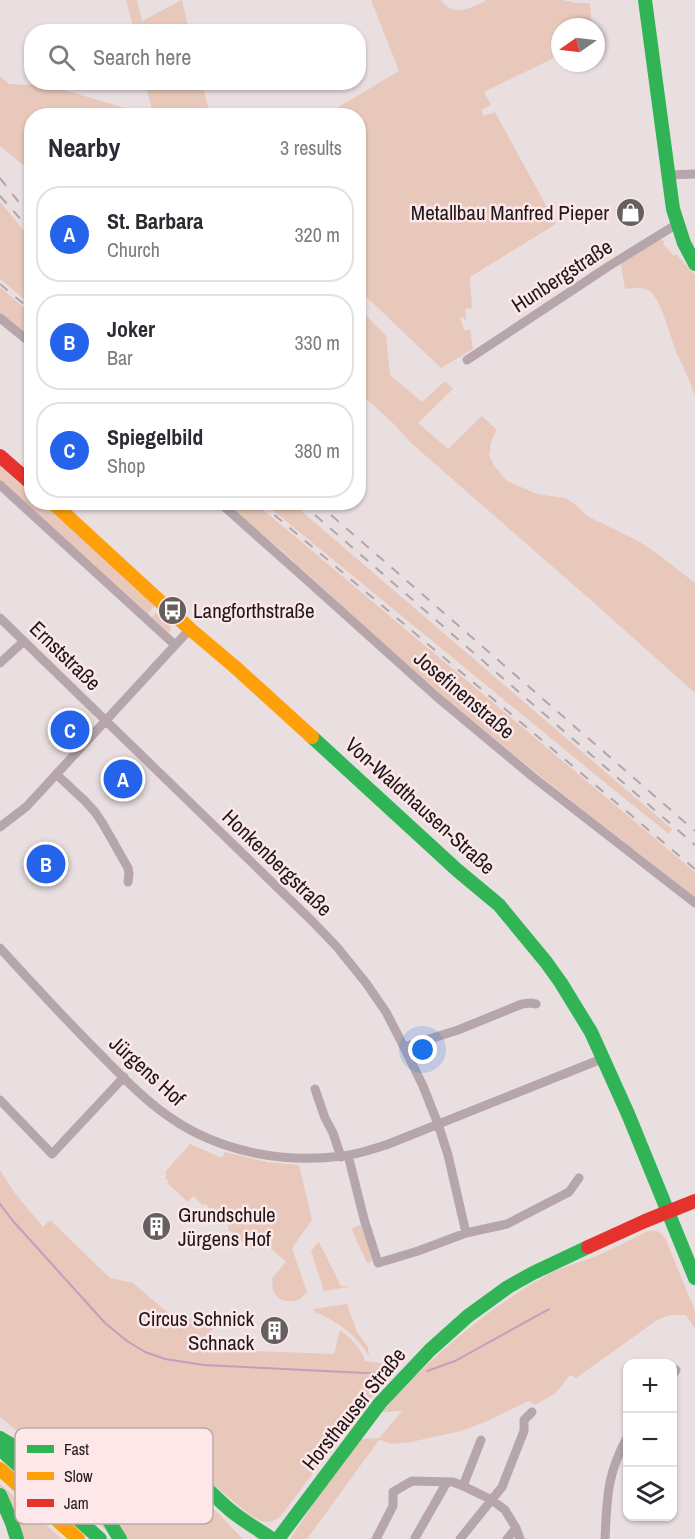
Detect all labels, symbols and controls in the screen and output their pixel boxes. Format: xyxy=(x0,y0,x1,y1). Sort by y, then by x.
north arrow xyxy=(551,18,605,72)
search box xyxy=(24,24,366,90)
icon: search xyxy=(45,41,78,74)
text: Search here xyxy=(93,42,191,72)
text: Nearby xyxy=(48,130,120,165)
text: 3 results xyxy=(280,134,342,161)
shop icon: Metallbau Manfred Pieper xyxy=(614,197,646,229)
place label: Metallbau Manfred Pieper xyxy=(411,198,609,227)
text: St. Barbara xyxy=(107,206,203,236)
text: A xyxy=(64,221,75,248)
text: 320 m xyxy=(294,221,340,248)
street label: Hunbergstraße xyxy=(506,232,618,319)
text: Church xyxy=(107,236,160,263)
text: Joker xyxy=(107,314,155,344)
text: B xyxy=(64,329,75,356)
text: 330 m xyxy=(294,329,340,356)
text: Bar xyxy=(107,344,133,371)
text: Spiegelbild xyxy=(107,422,203,452)
text: C xyxy=(64,437,75,464)
text: 380 m xyxy=(294,437,340,464)
text: Shop xyxy=(107,452,145,479)
bus stop icon: Langforthstraße xyxy=(156,595,188,627)
place label: Langforthstraße xyxy=(193,596,315,625)
street label: Ernststraße xyxy=(23,614,107,697)
street label: Josefinenstraße xyxy=(408,644,521,745)
pin: C xyxy=(50,708,90,752)
street label: Von-Waldthausen-Straße xyxy=(339,730,502,881)
pin: A xyxy=(104,756,142,802)
street label: Honkenbergstraße xyxy=(216,803,339,923)
pin: B xyxy=(26,842,66,886)
street label: Jürgens Hof xyxy=(103,1029,192,1113)
your location xyxy=(408,1035,437,1064)
place label: Grundschule Jürgens Hof xyxy=(178,1200,276,1253)
building icon: Grundschule Jürgens Hof xyxy=(141,1211,173,1243)
place label: Circus Schnick Schnack xyxy=(138,1304,254,1357)
building icon: Circus Schnick Schnack xyxy=(259,1315,291,1347)
street label: Horsthauser Straße xyxy=(295,1341,412,1476)
map controls xyxy=(623,1359,677,1521)
button: + xyxy=(623,1359,677,1413)
button: − xyxy=(623,1413,677,1467)
legend xyxy=(15,1428,213,1524)
text: Fast xyxy=(64,1438,89,1460)
text: Slow xyxy=(64,1465,93,1487)
button: layers xyxy=(623,1467,677,1521)
text: Jam xyxy=(64,1492,89,1514)

